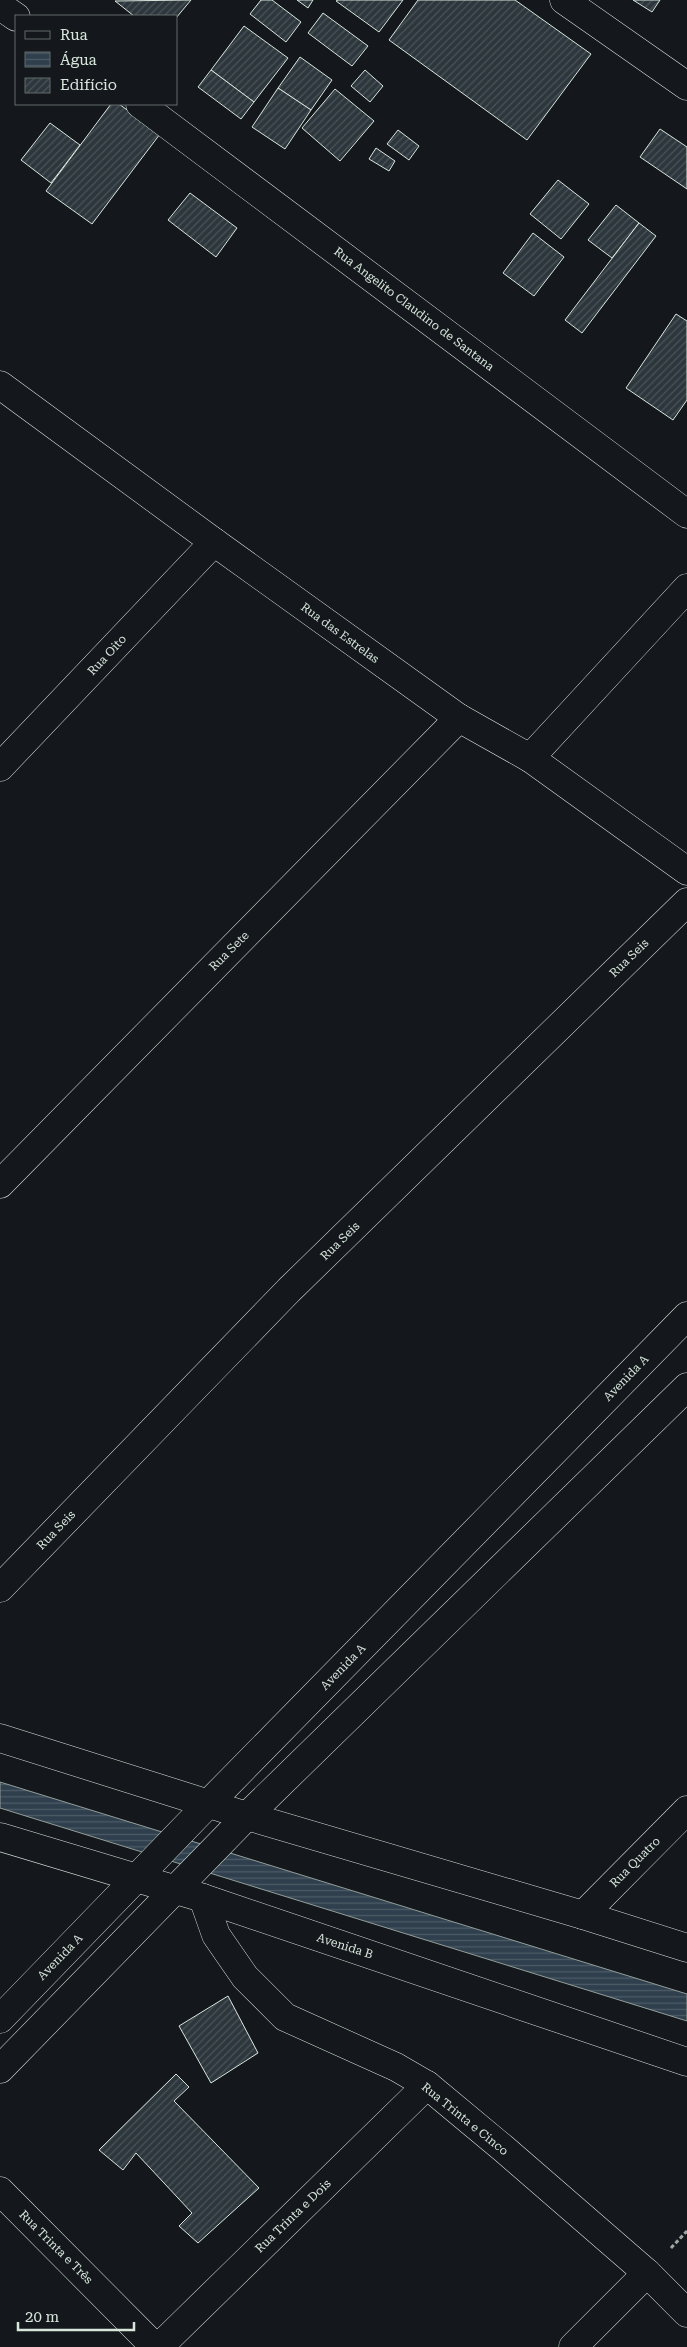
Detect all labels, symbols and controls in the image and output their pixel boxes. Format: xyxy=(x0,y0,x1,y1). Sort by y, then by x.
legend xyxy=(15,15,178,105)
text: Rua xyxy=(60,26,88,44)
text: Água xyxy=(60,51,97,69)
text: Edifício xyxy=(60,76,117,94)
street label: Rua Angelito Claudino de Santana xyxy=(331,244,497,374)
street label: Rua das Estrelas xyxy=(298,600,382,666)
street label: Rua Oito xyxy=(85,632,129,678)
street label: Rua Sete xyxy=(206,928,252,974)
street label: Rua Seis xyxy=(607,936,652,980)
street label: Rua Seis xyxy=(318,1219,363,1263)
street label: Avenida A xyxy=(601,1352,652,1404)
street label: Rua Seis xyxy=(34,1507,78,1552)
street label: Avenida A xyxy=(318,1641,369,1693)
street label: Rua Quatro xyxy=(607,1834,663,1890)
street label: Avenida B xyxy=(315,1930,375,1962)
street label: Avenida A xyxy=(35,1931,86,1983)
street label: Rua Trinta e Cinco xyxy=(419,2080,511,2158)
street label: Rua Trinta e Dois xyxy=(252,2176,334,2256)
street label: Rua Trinta e Três xyxy=(16,2207,96,2287)
scale bar xyxy=(18,2300,134,2332)
text: 20 m xyxy=(25,2308,60,2326)

